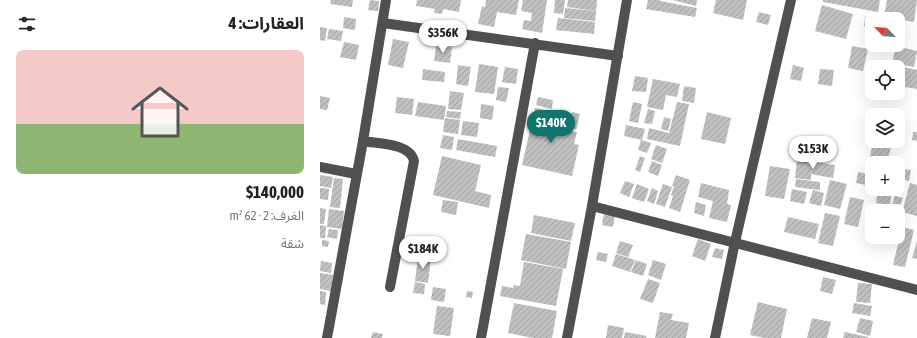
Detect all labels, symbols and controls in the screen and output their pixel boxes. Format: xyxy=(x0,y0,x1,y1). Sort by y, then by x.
north arrow xyxy=(865,12,905,52)
map controls xyxy=(865,12,905,244)
icon: filters xyxy=(16,13,38,35)
text: العقارات: 4 xyxy=(229,13,304,33)
pin: $356K xyxy=(415,20,471,54)
text: $356K xyxy=(428,25,458,40)
button: locate xyxy=(865,60,905,100)
icon: home xyxy=(124,76,196,148)
button: layers xyxy=(865,108,905,148)
pin: $140K xyxy=(523,110,579,144)
text: $140K xyxy=(536,115,566,130)
pin: $153K xyxy=(785,136,841,170)
text: $153K xyxy=(798,141,828,156)
button: + xyxy=(865,156,905,196)
text: $140,000 xyxy=(246,182,304,202)
button: − xyxy=(865,204,905,244)
text: الغرف: 2 · 62 m² xyxy=(230,208,304,223)
text: شقة xyxy=(281,236,304,251)
pin: $184K xyxy=(395,236,451,270)
text: $184K xyxy=(408,241,438,256)

